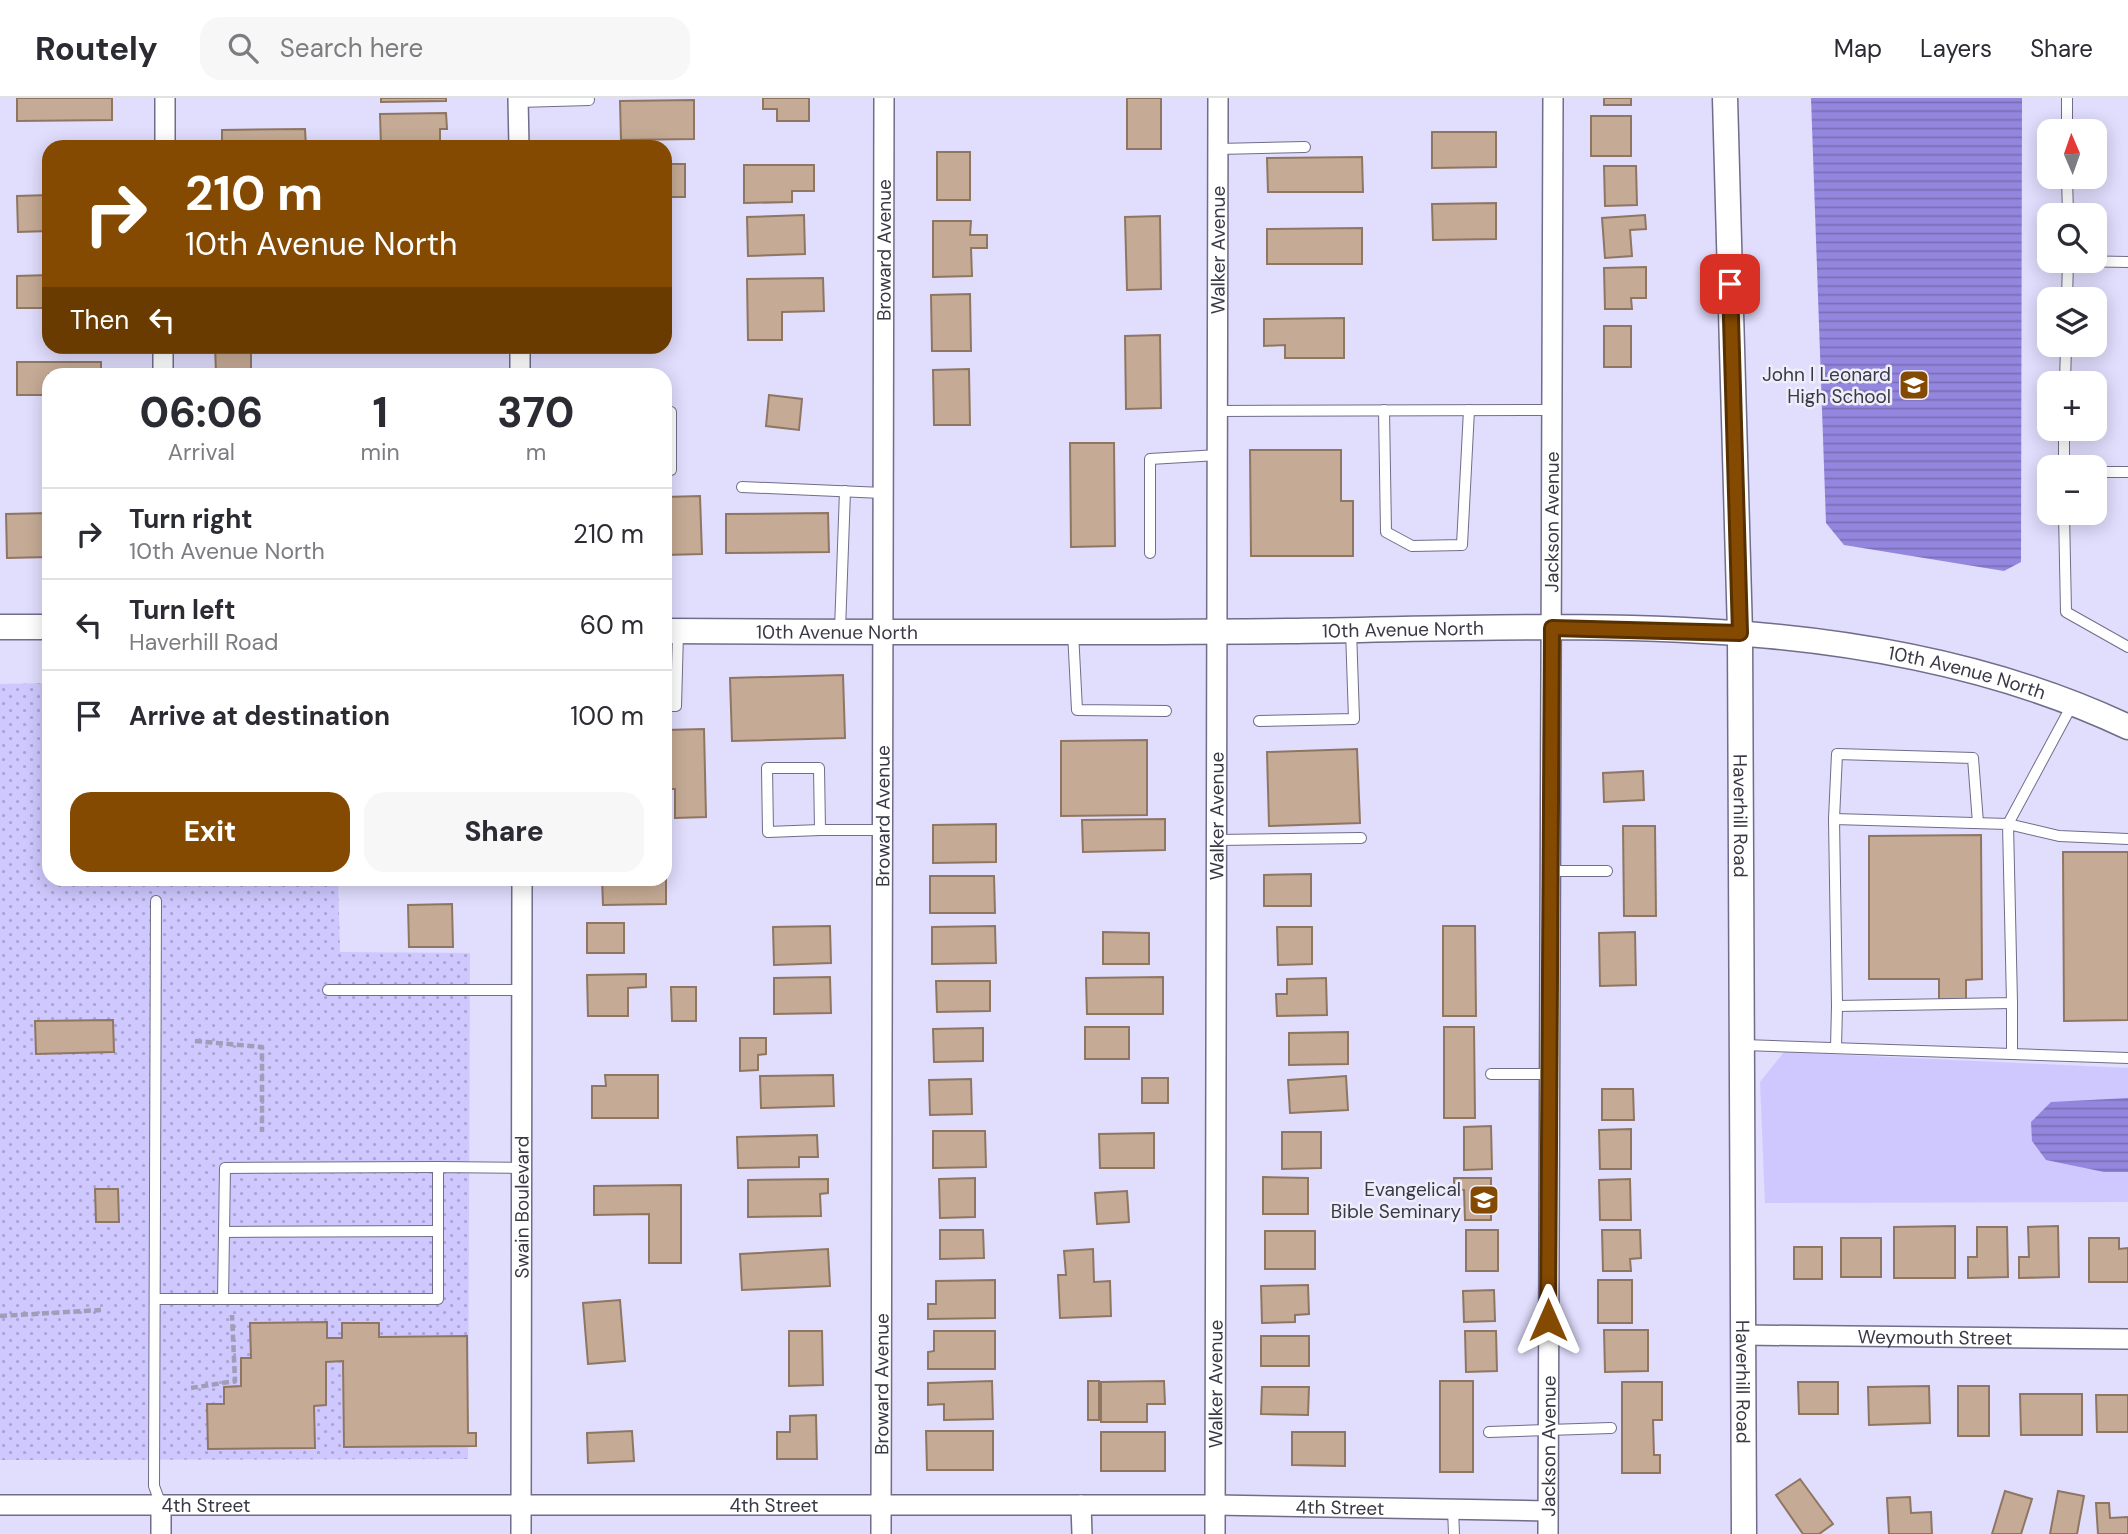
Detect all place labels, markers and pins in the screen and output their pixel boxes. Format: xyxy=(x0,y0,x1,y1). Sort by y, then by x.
pin xyxy=(1700,254,1760,314)
place label: John I Leonard High School xyxy=(1762,362,1891,409)
school or university icon: John I Leonard High School xyxy=(1897,368,1931,402)
place label: Evangelical Bible Seminary xyxy=(1331,1177,1461,1224)
school or university icon: Evangelical Bible Seminary xyxy=(1467,1183,1501,1217)

